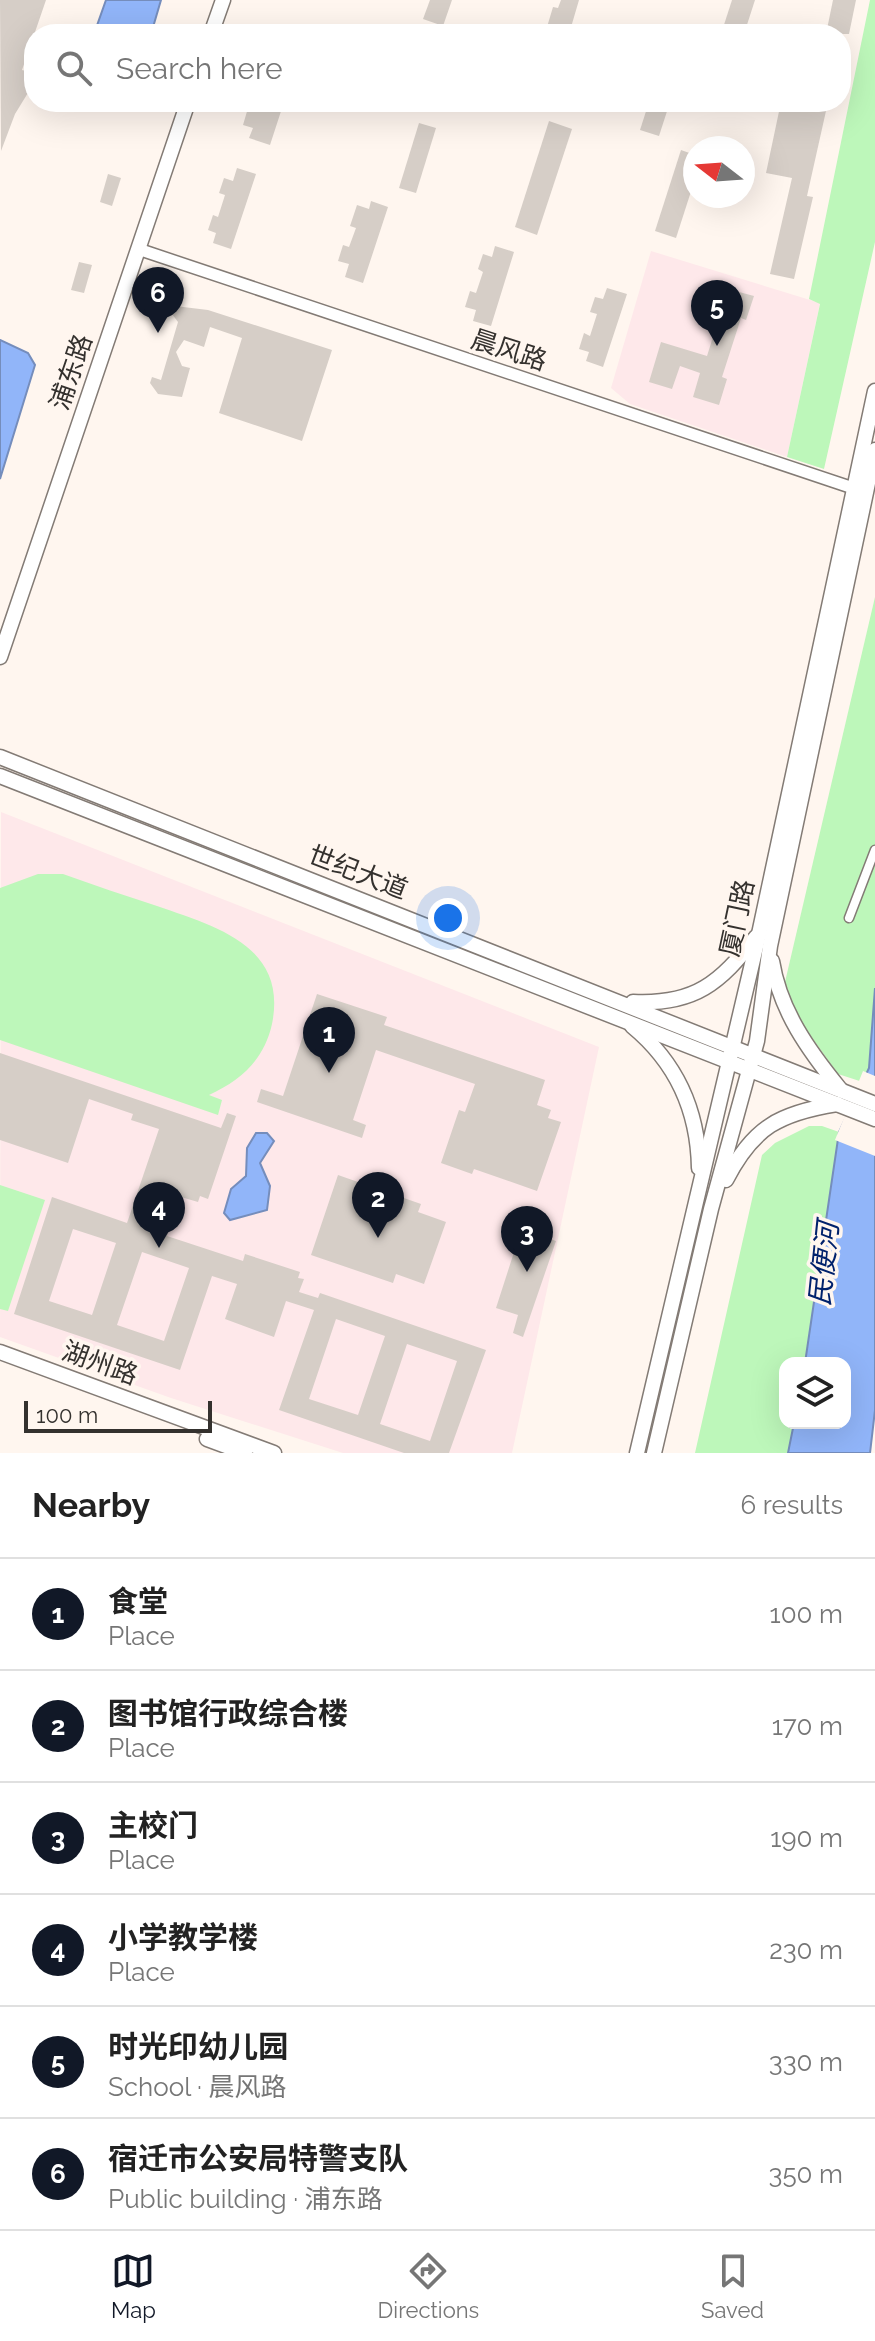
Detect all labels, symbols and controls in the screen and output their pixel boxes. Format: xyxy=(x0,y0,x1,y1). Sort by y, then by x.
search box xyxy=(24,24,851,112)
icon: search xyxy=(52,46,96,90)
text: Search here xyxy=(116,51,283,86)
north arrow xyxy=(683,136,755,208)
pin: 6 xyxy=(132,267,184,333)
pin: 5 xyxy=(691,280,743,346)
street label: 晨风路 xyxy=(467,324,551,376)
street label: 浦东路 xyxy=(44,330,98,414)
street label: 世纪大道 xyxy=(304,839,412,905)
street label: 厦门路 xyxy=(714,877,760,959)
your location xyxy=(428,898,468,938)
pin: 1 xyxy=(303,1007,355,1073)
pin: 2 xyxy=(352,1172,404,1238)
pin: 4 xyxy=(133,1182,185,1248)
pin: 3 xyxy=(501,1206,553,1272)
water label: 民便河 xyxy=(803,1216,845,1308)
street label: 湖州路 xyxy=(58,1336,142,1390)
map controls xyxy=(779,1357,851,1429)
button: layers xyxy=(779,1357,851,1429)
scale bar xyxy=(24,1397,212,1433)
text: 100 m xyxy=(36,1402,98,1428)
text: Nearby xyxy=(32,1485,150,1525)
text: 6 results xyxy=(740,1490,843,1520)
text: 食堂 xyxy=(108,1584,168,1619)
text: 1 xyxy=(52,1599,64,1629)
text: 100 m xyxy=(770,1599,843,1629)
text: Place xyxy=(108,1621,175,1651)
text: 图书馆行政综合楼 xyxy=(108,1696,348,1731)
text: 2 xyxy=(51,1711,65,1741)
text: 170 m xyxy=(772,1711,843,1741)
text: Place xyxy=(108,1733,175,1763)
text: 主校门 xyxy=(108,1808,198,1843)
text: 3 xyxy=(51,1823,65,1853)
text: 190 m xyxy=(770,1823,843,1853)
text: Place xyxy=(108,1845,175,1875)
text: 小学教学楼 xyxy=(108,1920,258,1955)
text: 4 xyxy=(51,1935,65,1965)
text: 230 m xyxy=(769,1935,843,1965)
text: Place xyxy=(108,1957,175,1987)
text: 时光印幼儿园 xyxy=(108,2029,288,2064)
text: 5 xyxy=(51,2047,65,2077)
text: 330 m xyxy=(769,2047,843,2077)
text: School · 晨风路 xyxy=(108,2072,287,2102)
text: 宿迁市公安局特警支队 xyxy=(108,2141,408,2176)
text: 6 xyxy=(50,2159,66,2189)
text: 350 m xyxy=(769,2159,843,2189)
text: Public building · 浦东路 xyxy=(108,2184,383,2214)
tab: Map xyxy=(111,2249,156,2323)
tab: Directions xyxy=(378,2249,479,2323)
tab: Saved xyxy=(701,2249,764,2323)

